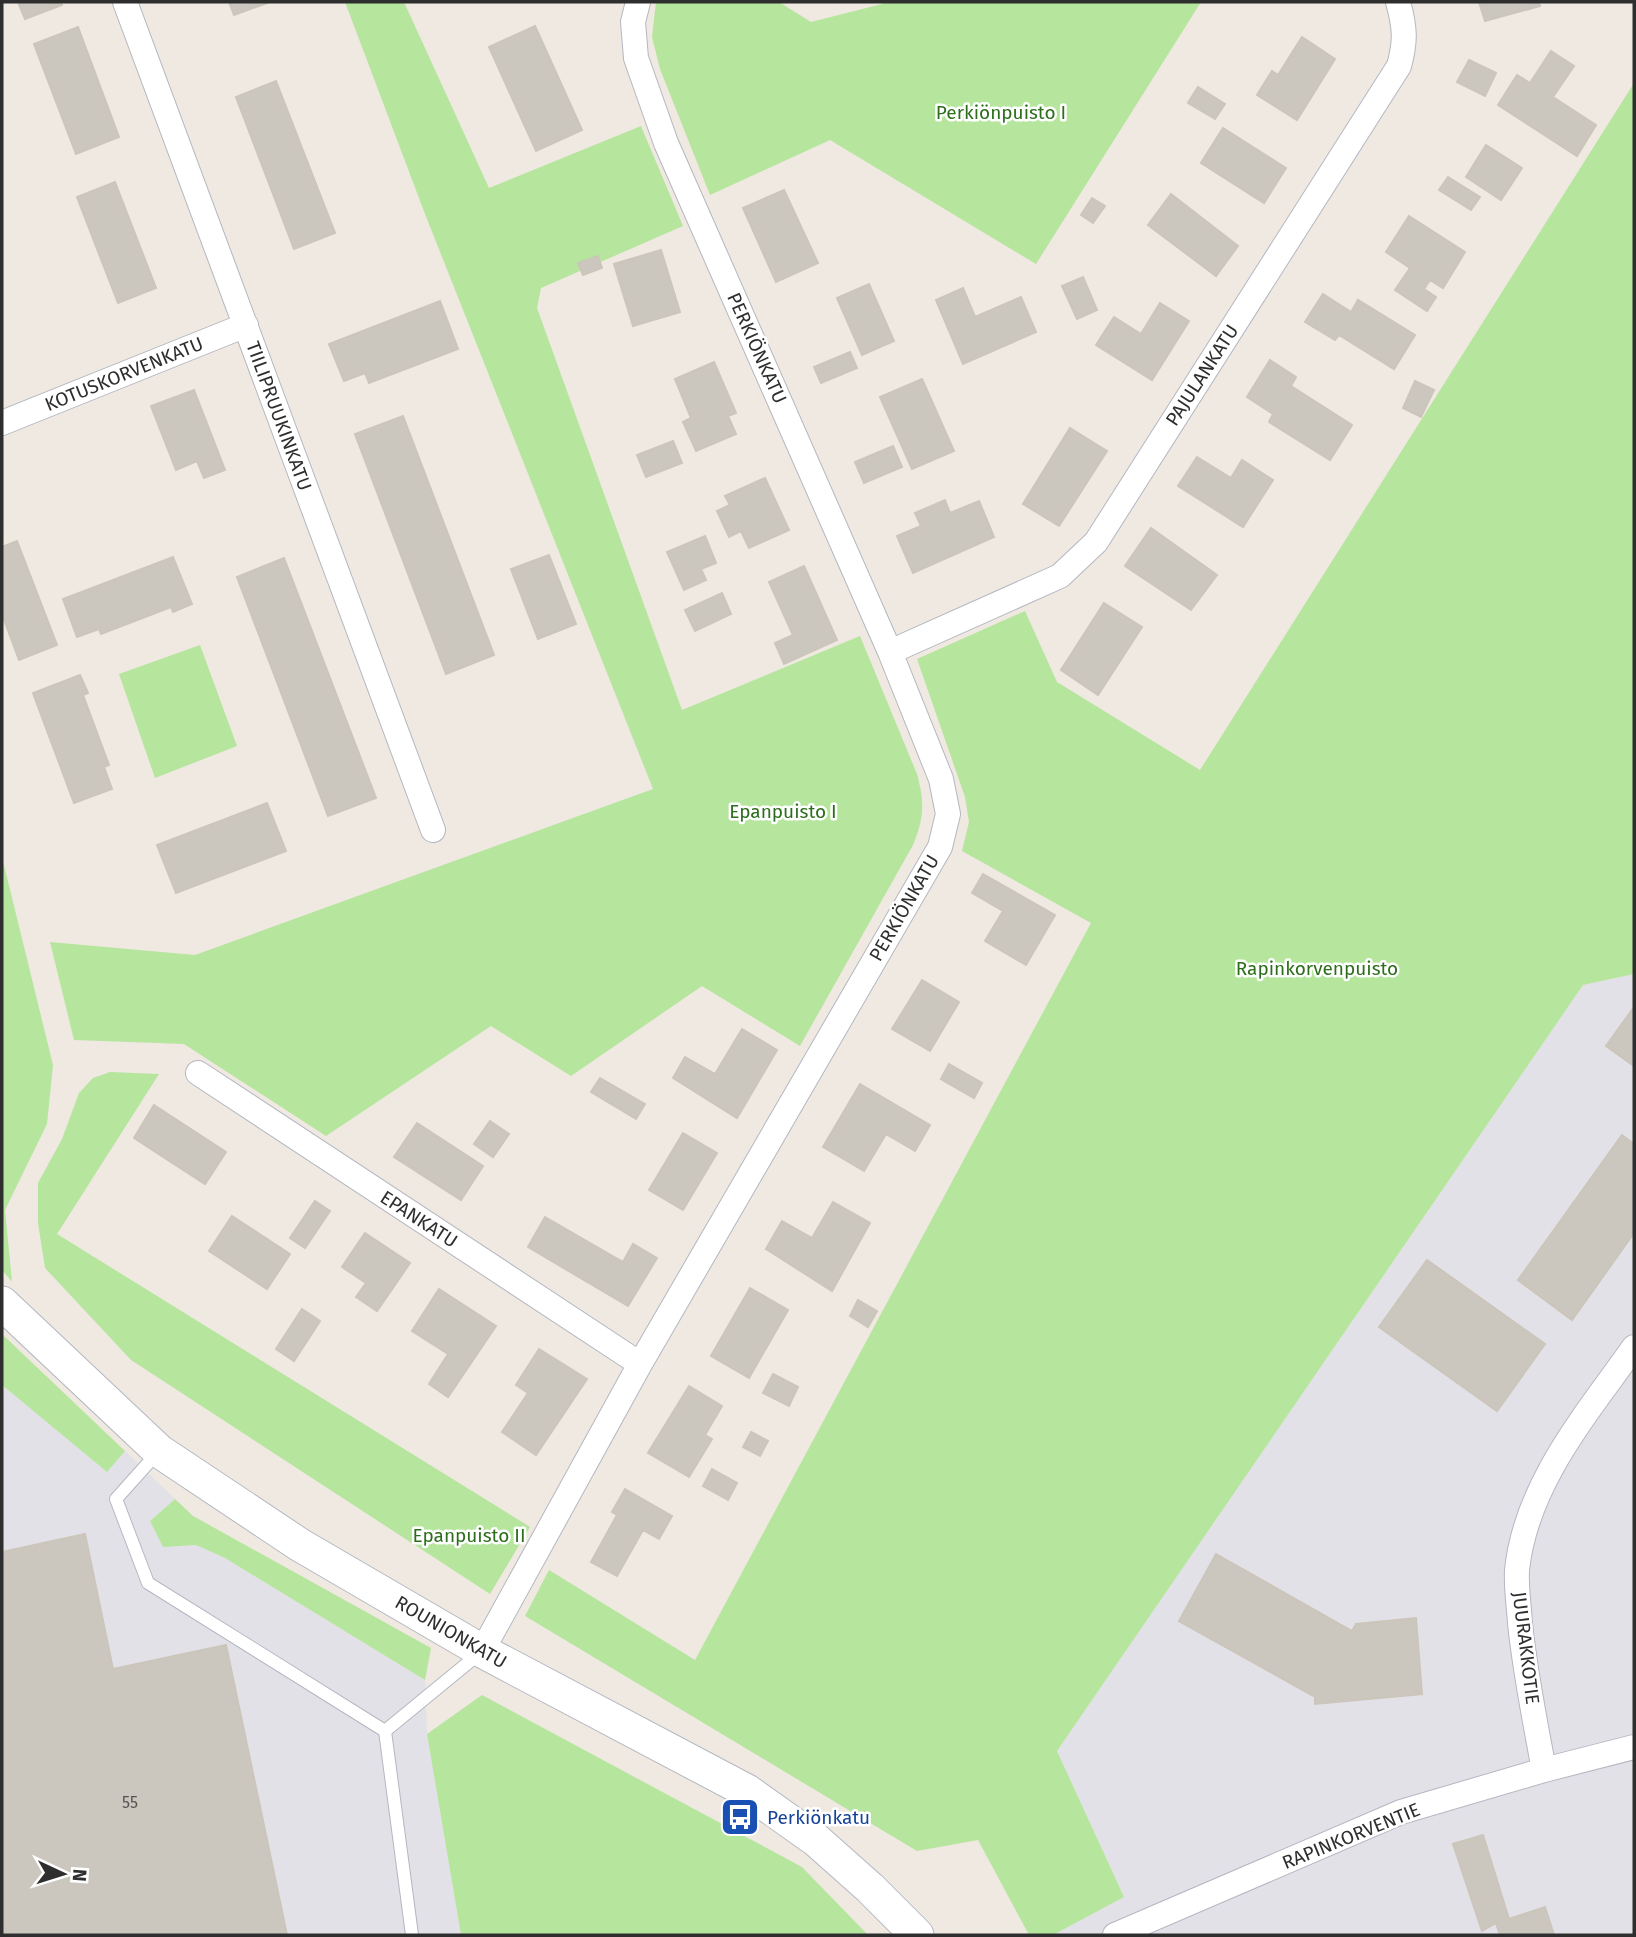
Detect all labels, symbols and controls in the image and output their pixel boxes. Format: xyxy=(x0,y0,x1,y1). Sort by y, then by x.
park label: Perkiönpuisto I xyxy=(936,101,1066,124)
street label: PERKIÖNKATU xyxy=(722,289,792,407)
street label: PAJULANKATU xyxy=(1161,320,1243,430)
street label: KOTUSKORVENKATU xyxy=(41,332,207,416)
street label: TIILIPRUUKINKATU xyxy=(241,338,317,494)
park label: Epanpuisto I xyxy=(729,800,837,823)
street label: PERKIÖNKATU xyxy=(864,851,944,965)
park label: Rapinkorvenpuisto xyxy=(1236,957,1398,980)
street label: EPANKATU xyxy=(376,1186,462,1252)
park label: Epanpuisto II xyxy=(412,1524,526,1547)
street label: JUURAKKOTIE xyxy=(1508,1590,1544,1706)
street label: ROUNIONKATU xyxy=(391,1591,511,1673)
house number: 55 xyxy=(122,1793,138,1812)
bus stop icon: Perkiönkatu xyxy=(719,1796,761,1838)
street label: RAPINKORVENTIE xyxy=(1279,1798,1423,1874)
place label: Perkiönkatu xyxy=(767,1806,870,1829)
north arrow xyxy=(28,1839,98,1909)
text: N xyxy=(68,1868,91,1882)

